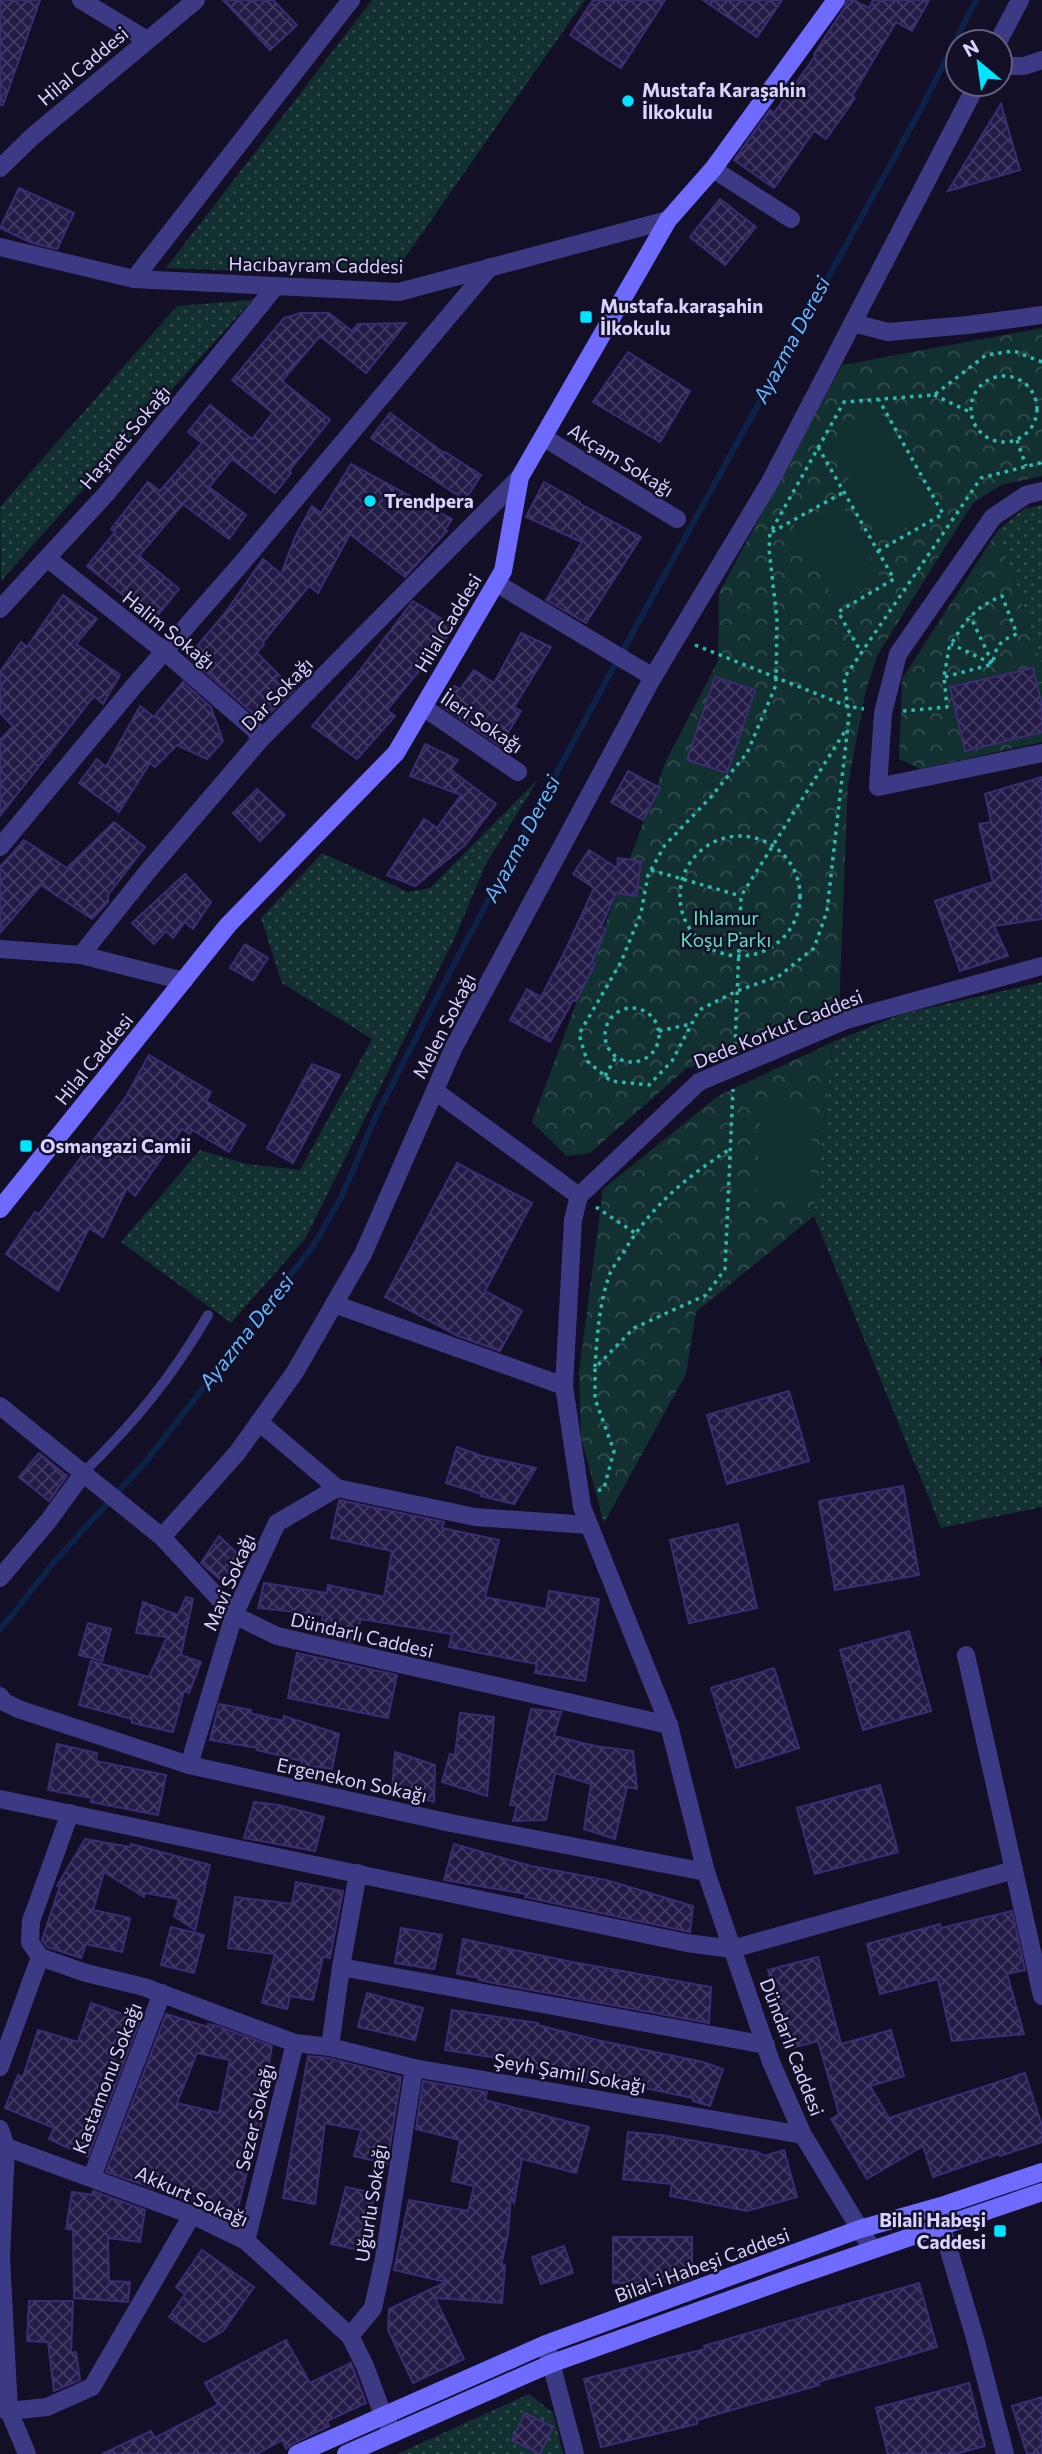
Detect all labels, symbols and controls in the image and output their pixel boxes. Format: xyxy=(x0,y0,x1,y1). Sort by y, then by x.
street label: Hilal Caddesi xyxy=(33,21,133,110)
north arrow xyxy=(944,28,1014,98)
text: N xyxy=(959,34,982,61)
place label: Mustafa Karaşahin İlkokulu xyxy=(642,78,806,123)
marker: Mustafa Karaşahin İlkokulu xyxy=(620,93,636,109)
street label: Hacıbayram Caddesi xyxy=(228,251,404,278)
water label: Ayazma Deresi xyxy=(746,271,835,408)
place label: Mustafa.karaşahin İlkokulu xyxy=(600,294,763,339)
marker: Mustafa.karaşahin İlkokulu xyxy=(578,309,594,325)
street label: Haşmet Sokağı xyxy=(74,380,175,493)
street label: Akçam Sokağı xyxy=(564,418,678,501)
place label: Trendpera xyxy=(384,489,474,512)
marker: Trendpera xyxy=(362,493,378,509)
street label: Hilal Caddesi xyxy=(409,569,486,676)
street label: Halim Sokağı xyxy=(119,585,220,674)
street label: Dar Sokağı xyxy=(236,652,317,735)
street label: İleri Sokağı xyxy=(437,686,528,757)
water label: Ayazma Deresi xyxy=(476,770,565,907)
park label: Ihlamur Koşu Parkı xyxy=(681,906,771,951)
street label: Melen Sokağı xyxy=(407,969,480,1082)
street label: Dede Korkut Caddesi xyxy=(690,984,866,1073)
street label: Hilal Caddesi xyxy=(50,1008,137,1109)
place label: Osmangazi Camii xyxy=(40,1134,191,1157)
marker: Osmangazi Camii xyxy=(18,1138,34,1154)
water label: Ayazma Deresi xyxy=(192,1268,299,1394)
street label: Mavi Sokağı xyxy=(198,1529,259,1634)
street label: Dündarlı Caddesi xyxy=(288,1607,436,1662)
street label: Ergenekon Sokağı xyxy=(275,1752,430,1807)
street label: Dündarlı Caddesi xyxy=(756,1975,829,2119)
street label: Kastamonu Sokağı xyxy=(67,1999,146,2157)
street label: Şeyh Şamil Sokağı xyxy=(492,2048,648,2097)
street label: Sezer Sokağı xyxy=(230,2061,279,2173)
street label: Uğurlu Sokağı xyxy=(350,2142,391,2264)
street label: Akkurt Sokağı xyxy=(132,2160,252,2231)
place label: Bilali Habeşi Caddesi xyxy=(879,2208,986,2253)
street label: Bilal-i Habeşi Caddesi xyxy=(611,2222,792,2307)
marker: Bilali Habeşi Caddesi xyxy=(992,2223,1008,2239)

